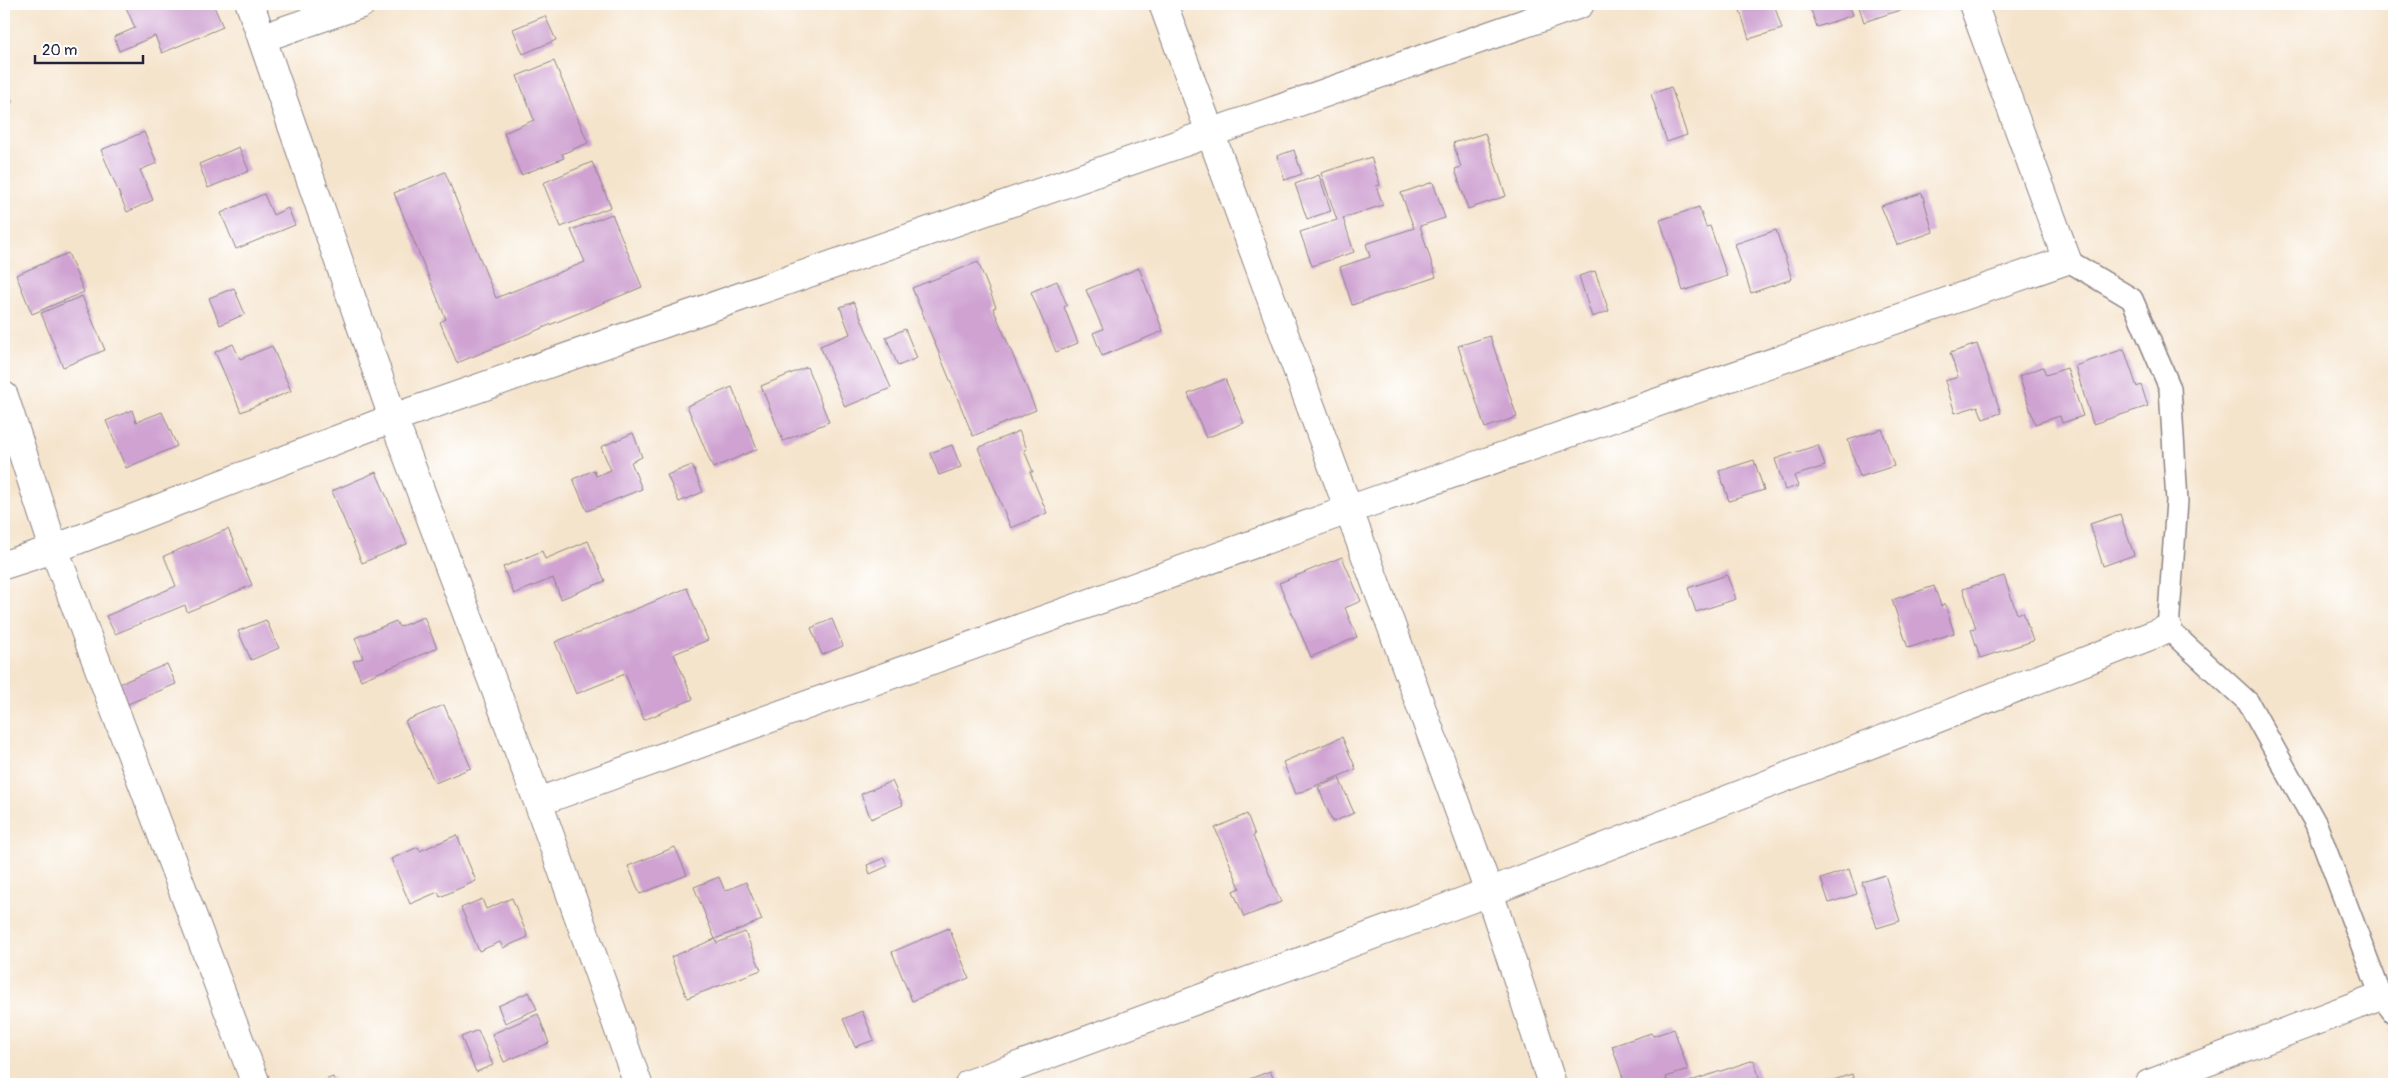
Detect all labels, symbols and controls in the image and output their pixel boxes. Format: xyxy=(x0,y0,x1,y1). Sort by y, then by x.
scale bar xyxy=(35,32,142,64)
text: 20 m xyxy=(42,41,77,60)

